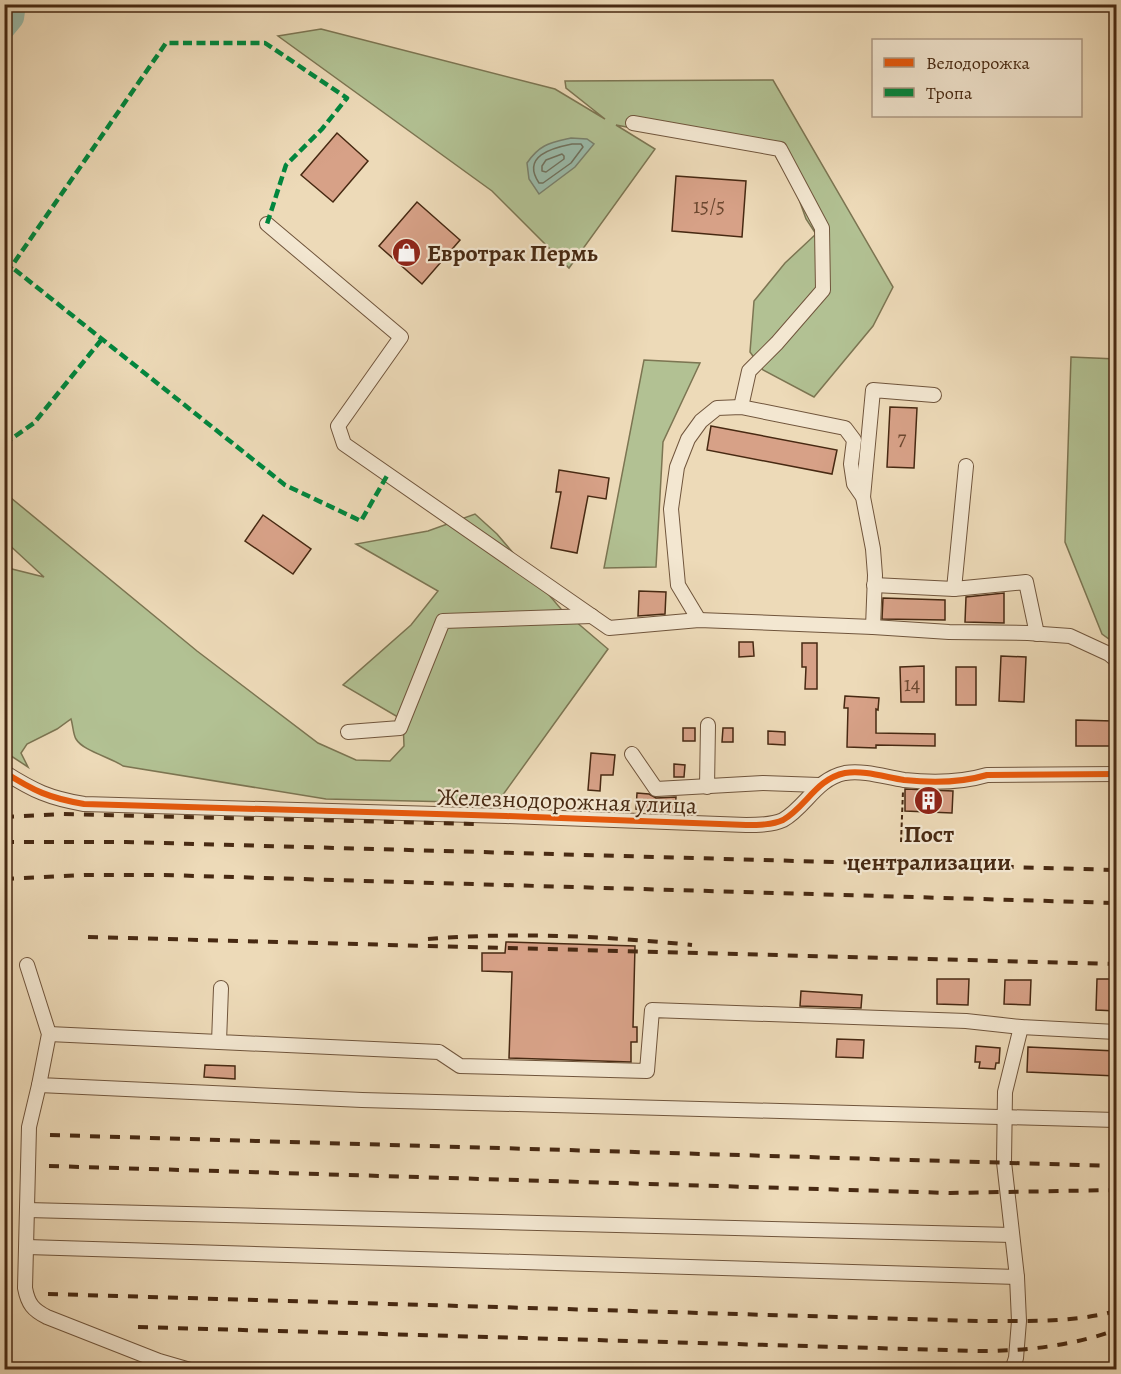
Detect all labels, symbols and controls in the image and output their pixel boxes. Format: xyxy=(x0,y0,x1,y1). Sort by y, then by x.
legend xyxy=(872,39,1082,117)
text: Велодорожка xyxy=(926,51,1031,75)
text: Тропа xyxy=(926,81,973,105)
house number: 15/5 xyxy=(693,192,725,220)
shop icon: Евротрак Пермь xyxy=(390,237,422,269)
place label: Евротрак Пермь xyxy=(427,237,598,269)
house number: 7 xyxy=(898,424,907,452)
house number: 14 xyxy=(904,670,920,698)
street label: Железнодорожная улица xyxy=(436,780,698,822)
building icon: Пост централизации xyxy=(913,785,945,817)
place label: Пост централизации xyxy=(847,818,1011,878)

